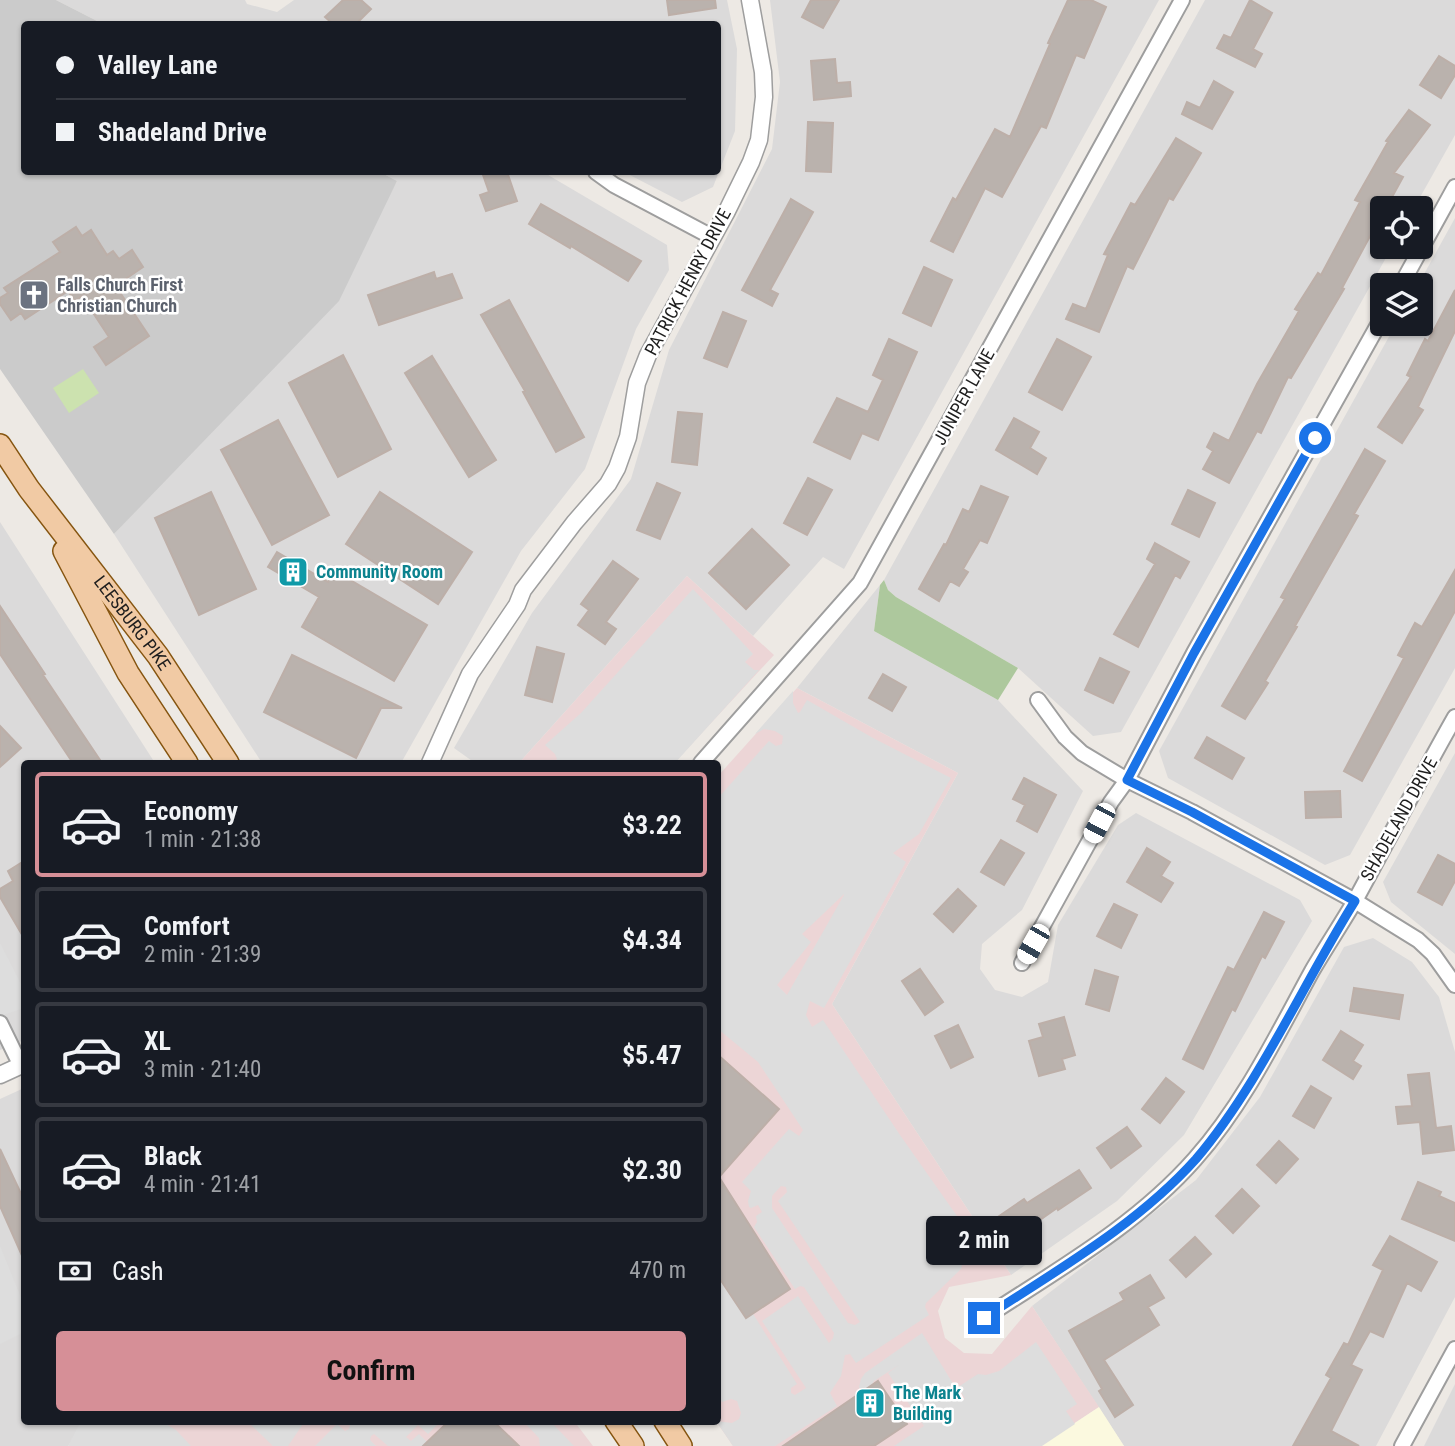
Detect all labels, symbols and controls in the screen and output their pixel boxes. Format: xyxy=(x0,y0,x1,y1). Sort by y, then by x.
text: Valley Lane xyxy=(98,50,218,80)
text: Shadeland Drive xyxy=(98,117,267,147)
map controls xyxy=(1370,196,1433,336)
button: locate xyxy=(1370,196,1433,259)
street label: PATRICK HENRY DRIVE xyxy=(640,205,735,359)
button: layers xyxy=(1370,273,1433,336)
place label: Falls Church First Christian Church xyxy=(57,274,183,316)
church icon: Falls Church First Christian Church xyxy=(17,278,51,312)
street label: JUNIPER LANE xyxy=(929,345,999,448)
route start xyxy=(1299,422,1331,454)
building icon: Community Room xyxy=(276,555,310,589)
place label: Community Room xyxy=(316,561,443,582)
street label: LEESBURG PIKE xyxy=(90,571,175,674)
street label: SHADELAND DRIVE xyxy=(1356,753,1441,884)
icon: car xyxy=(60,793,123,856)
text: Economy xyxy=(144,796,238,826)
car xyxy=(1080,800,1119,846)
text: $3.22 xyxy=(622,810,682,840)
text: 1 min · 21:38 xyxy=(144,826,261,853)
icon: car xyxy=(60,908,123,971)
text: Comfort xyxy=(144,911,230,941)
car xyxy=(1014,921,1053,967)
text: $4.34 xyxy=(622,925,682,955)
text: 2 min · 21:39 xyxy=(144,941,261,968)
icon: car xyxy=(60,1023,123,1086)
text: XL xyxy=(144,1026,171,1056)
text: $5.47 xyxy=(622,1040,682,1070)
text: 3 min · 21:40 xyxy=(144,1056,261,1083)
icon: car xyxy=(60,1138,123,1201)
text: Black xyxy=(144,1141,202,1171)
text: $2.30 xyxy=(622,1155,682,1185)
text: 4 min · 21:41 xyxy=(144,1171,261,1198)
callout: 2 min xyxy=(926,1216,1042,1266)
text: 2 min xyxy=(958,1227,1010,1254)
icon: cash xyxy=(56,1252,94,1290)
text: Cash xyxy=(112,1256,164,1286)
text: 470 m xyxy=(629,1257,686,1284)
route end xyxy=(968,1302,1000,1334)
button: Confirm xyxy=(56,1331,686,1411)
place label: The Mark Building xyxy=(893,1382,961,1424)
building icon: The Mark Building xyxy=(853,1386,887,1420)

